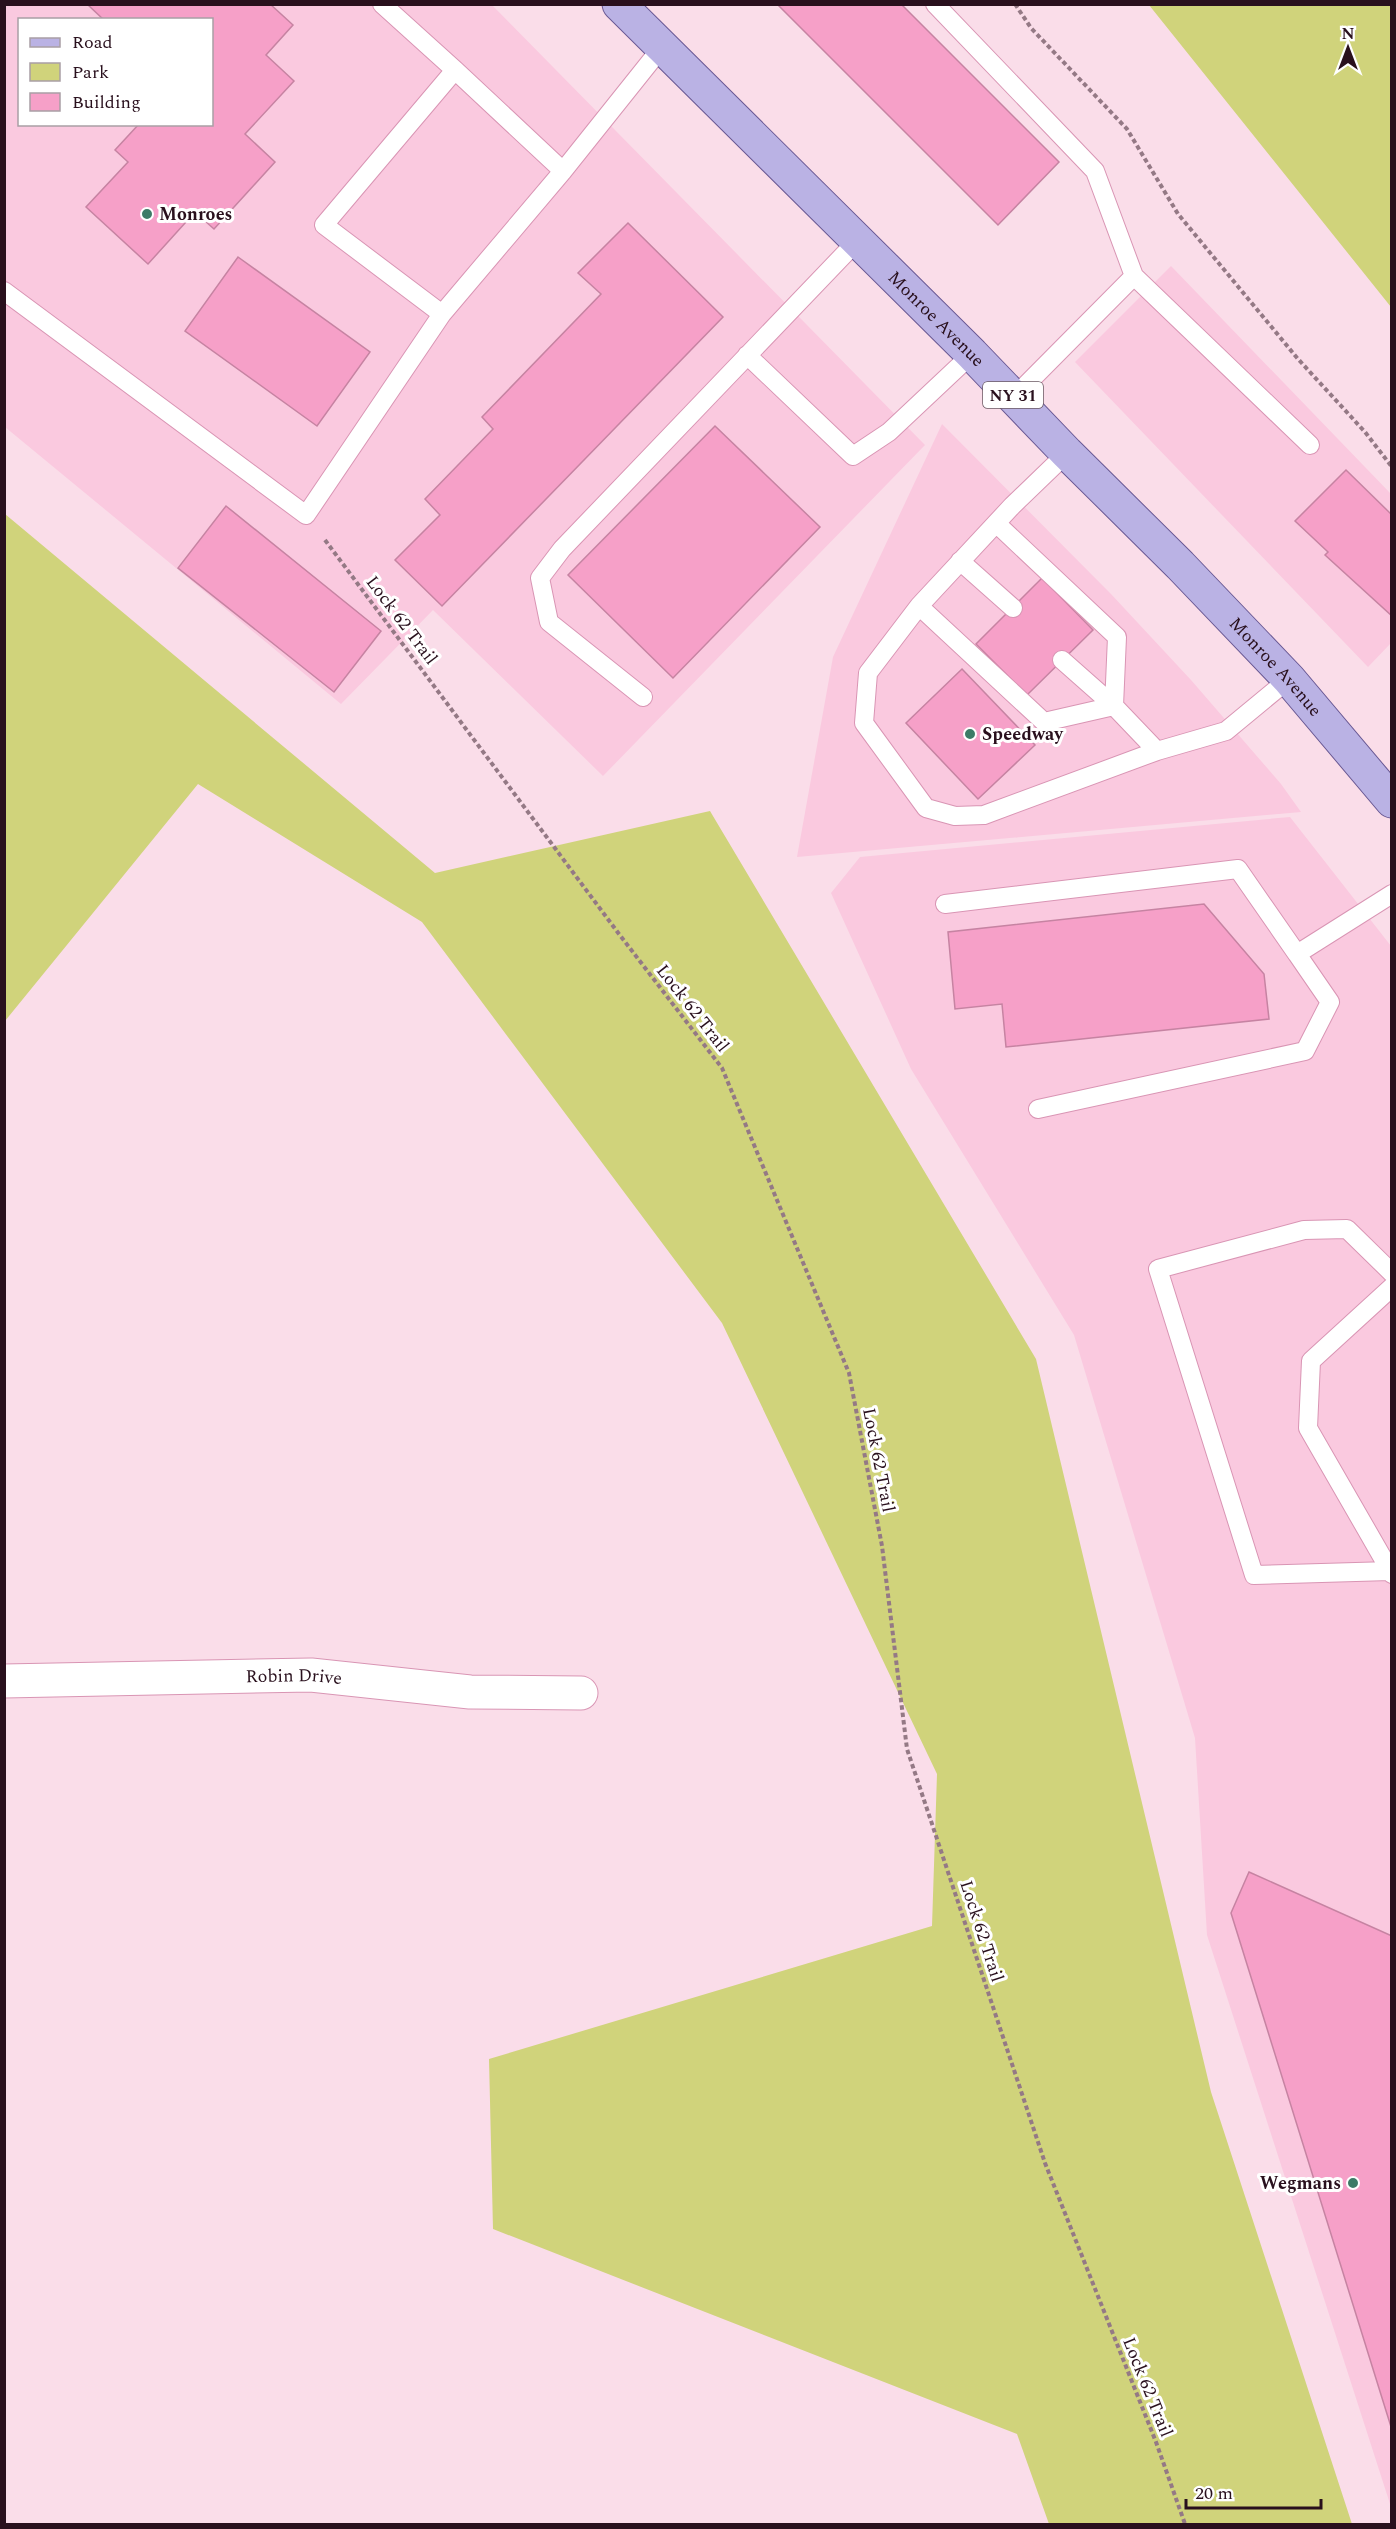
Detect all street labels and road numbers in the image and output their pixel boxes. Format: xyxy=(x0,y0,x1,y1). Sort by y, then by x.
street label: Monroe Avenue xyxy=(881,265,991,373)
road number: NY 31 xyxy=(983,382,1043,408)
street label: Lock 62 Trail xyxy=(359,570,444,671)
street label: Monroe Avenue xyxy=(1222,611,1328,723)
street label: Lock 62 Trail xyxy=(649,958,736,1058)
street label: Lock 62 Trail xyxy=(855,1406,902,1514)
street label: Robin Drive xyxy=(246,1662,343,1692)
street label: Lock 62 Trail xyxy=(952,1877,1011,1985)
street label: Lock 62 Trail xyxy=(1115,2333,1180,2441)

